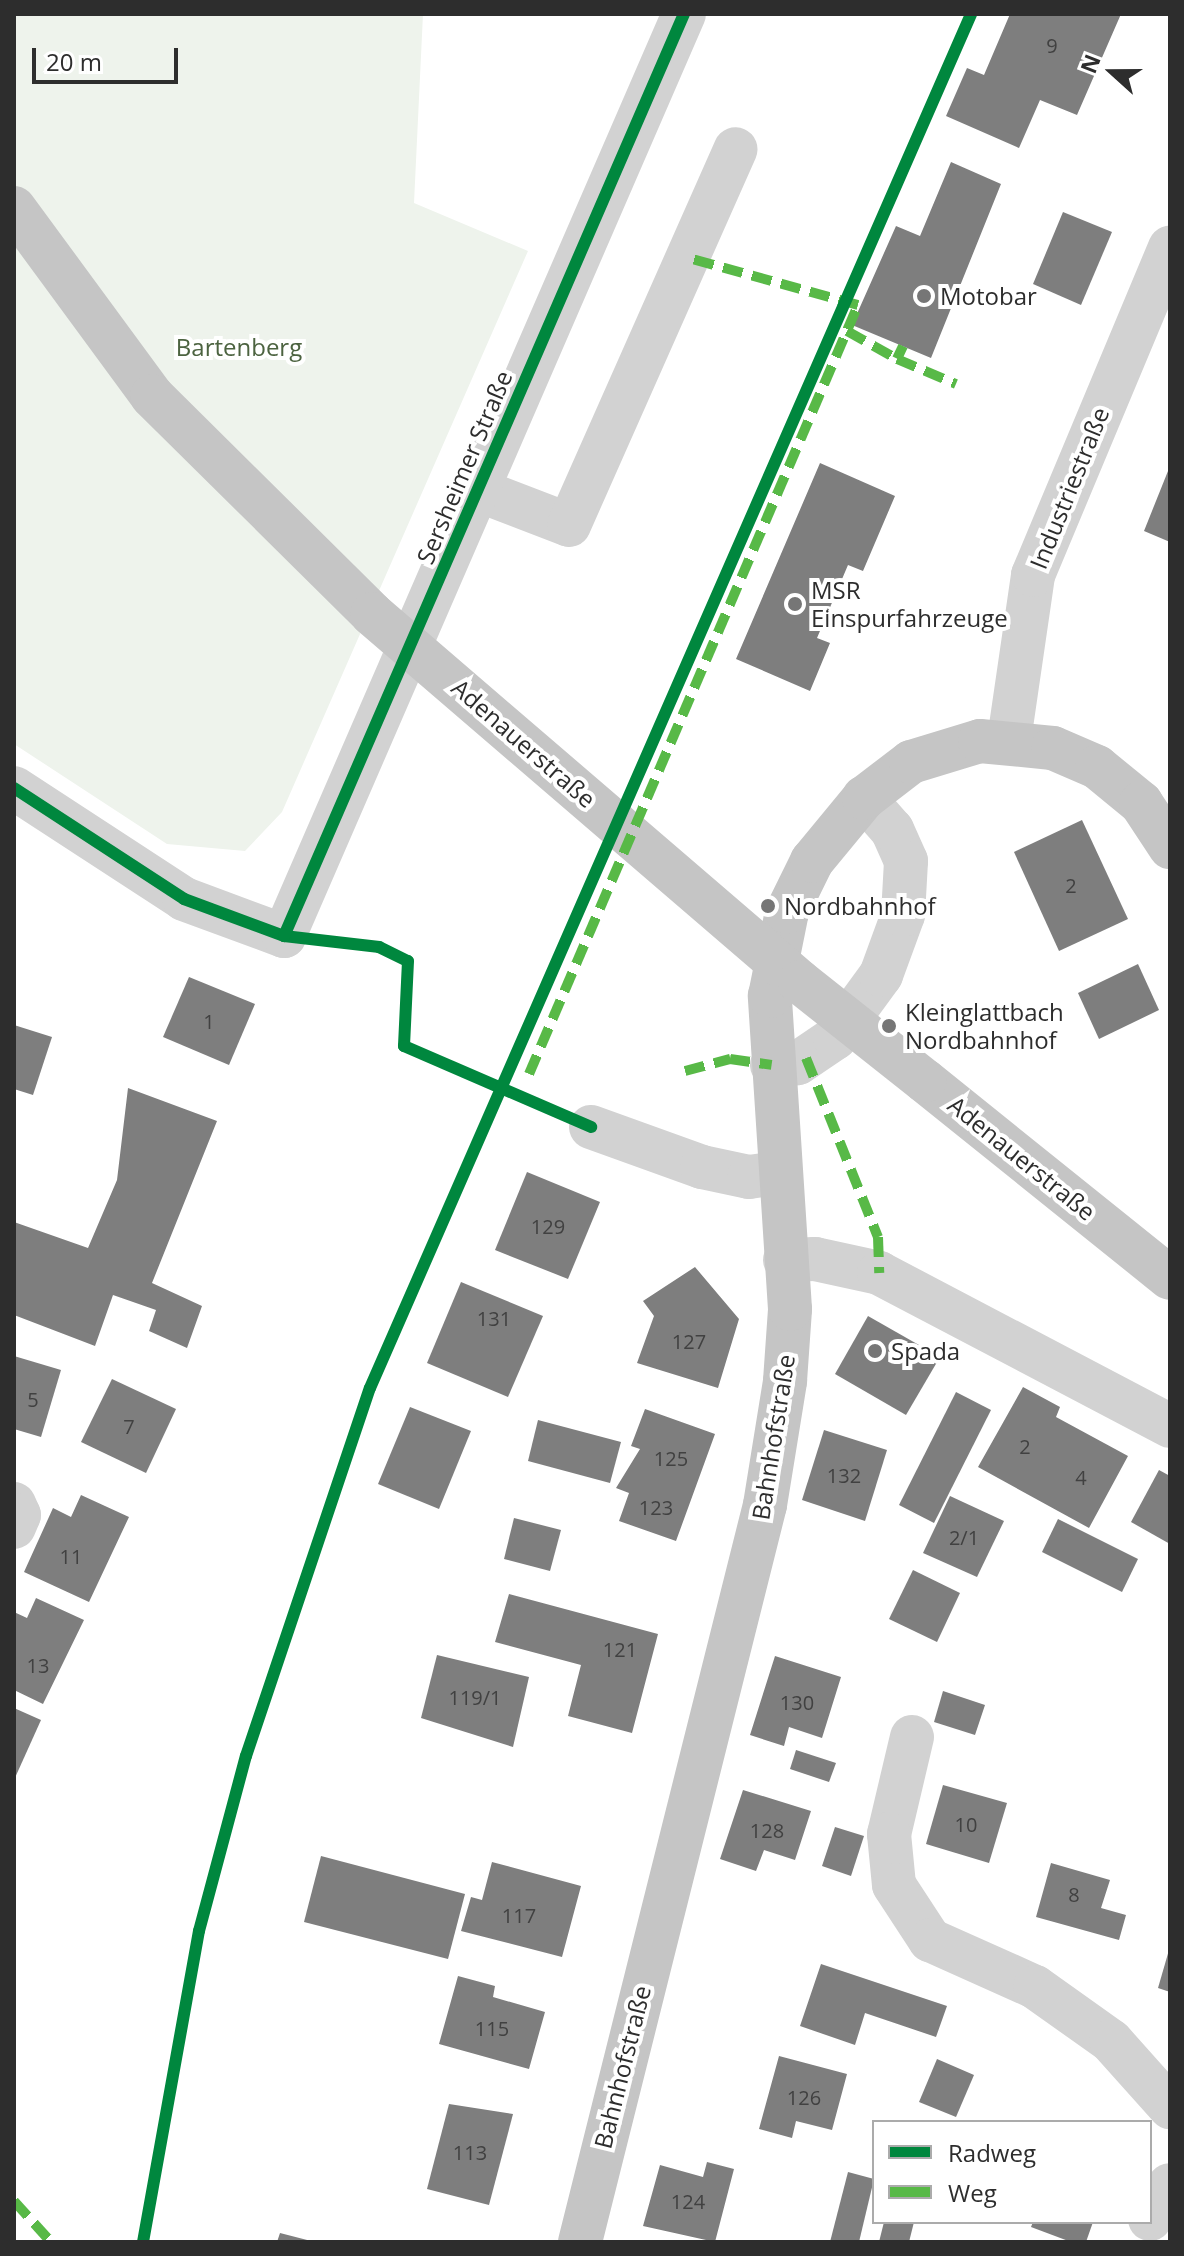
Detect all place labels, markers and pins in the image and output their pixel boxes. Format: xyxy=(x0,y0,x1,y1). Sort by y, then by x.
place label: Motobar xyxy=(940,282,1037,310)
marker: Motobar xyxy=(915,287,933,305)
place label: MSR Einspurfahrzeuge xyxy=(811,576,1008,632)
marker: MSR Einspurfahrzeuge xyxy=(786,595,804,613)
place label: Nordbahnhof xyxy=(784,892,936,920)
marker: Nordbahnhof xyxy=(759,897,777,915)
place label: Kleinglattbach Nordbahnhof xyxy=(905,998,1064,1054)
marker: Kleinglattbach Nordbahnhof xyxy=(880,1017,898,1035)
place label: Spada xyxy=(891,1337,960,1365)
marker: Spada xyxy=(866,1342,884,1360)

